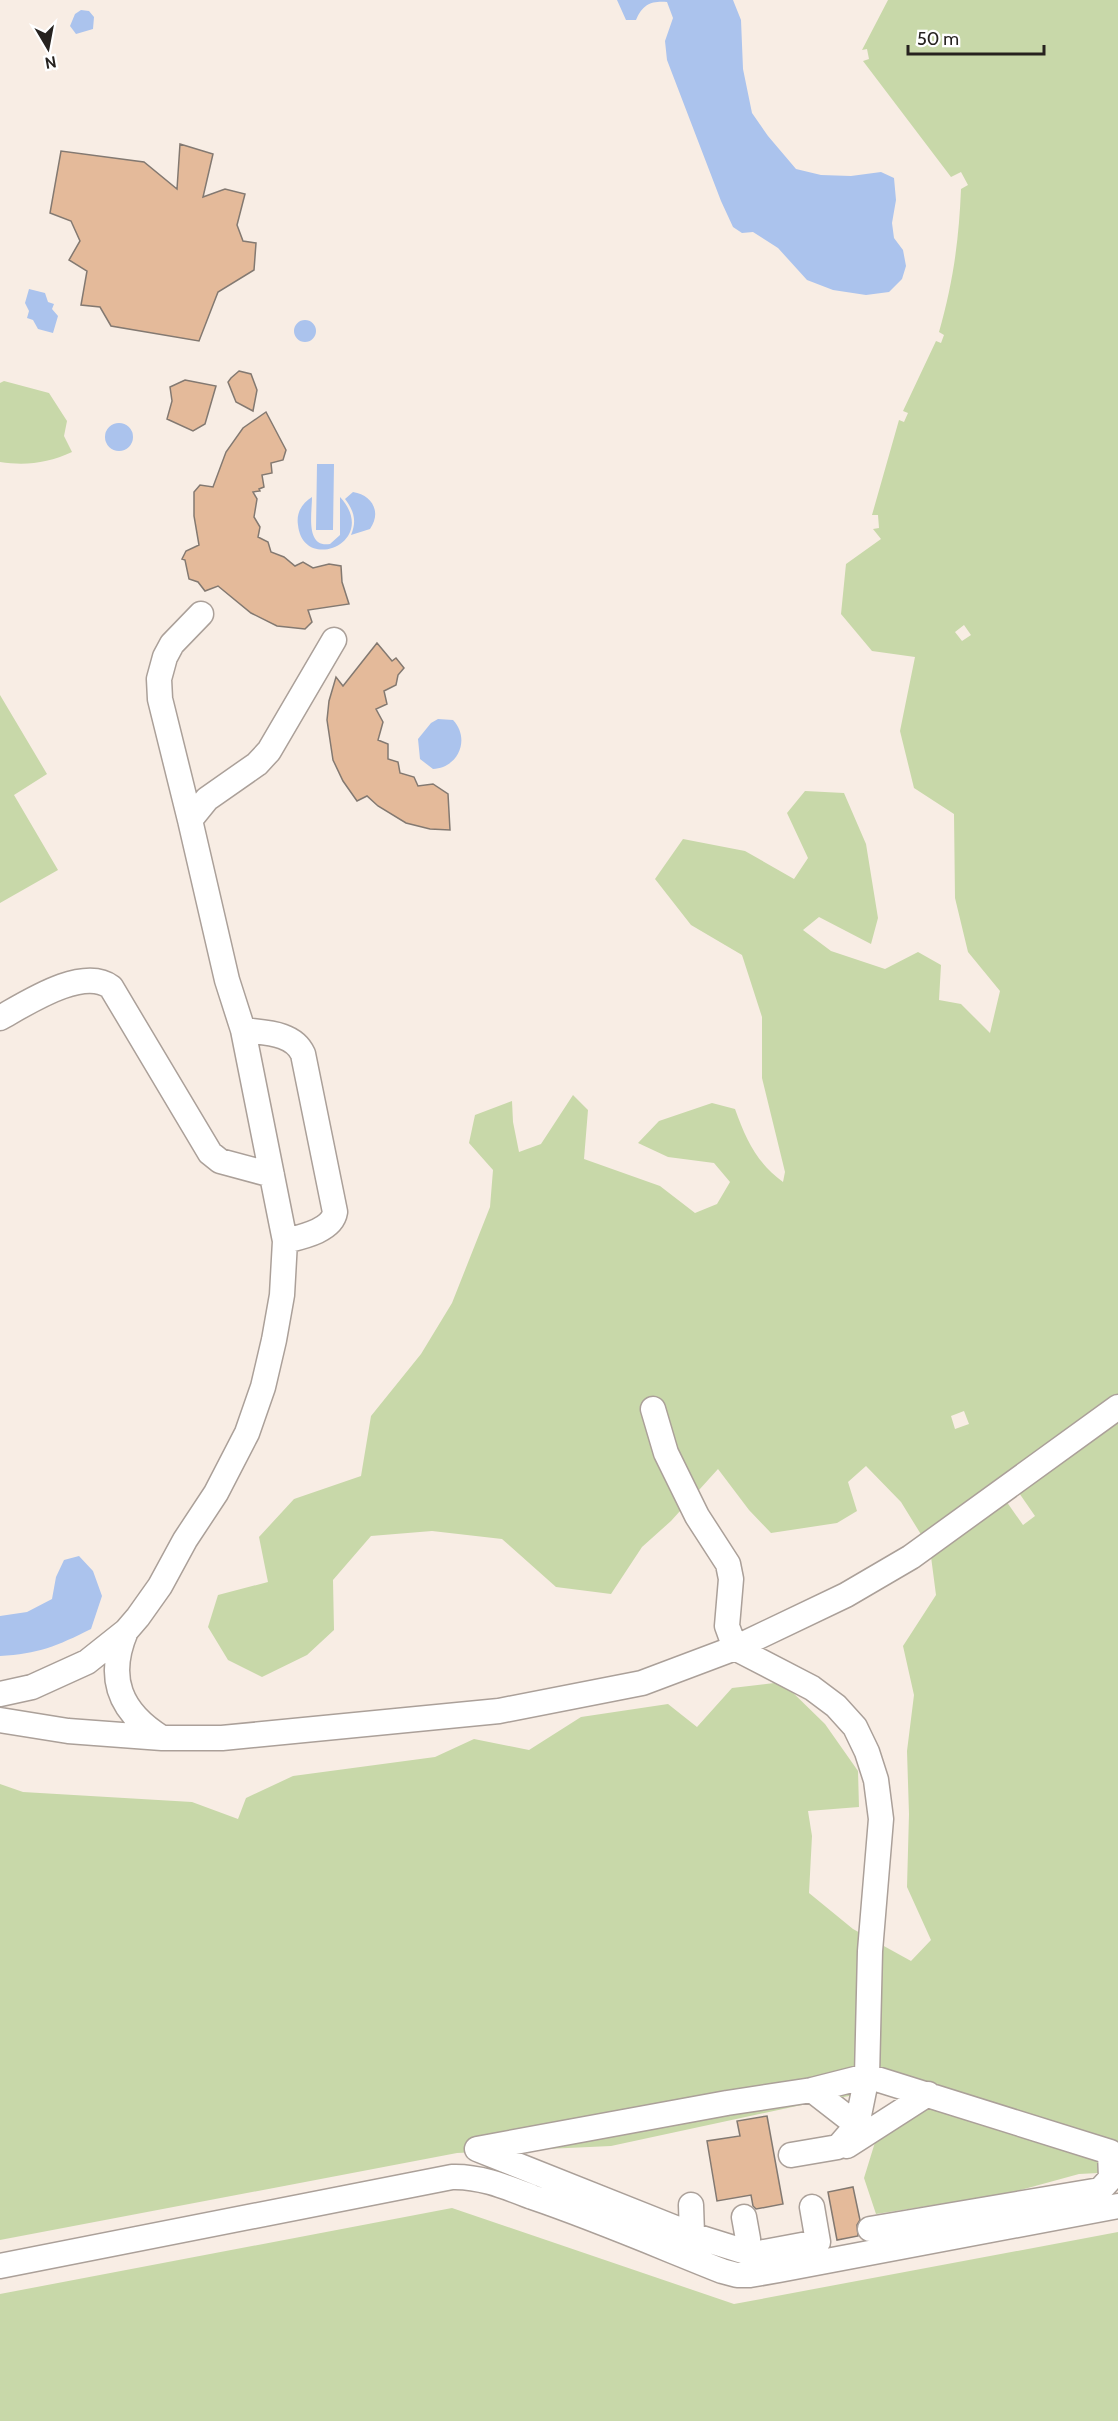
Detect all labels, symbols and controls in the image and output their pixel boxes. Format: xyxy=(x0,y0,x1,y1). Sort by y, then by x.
north arrow xyxy=(18,18,78,78)
scale bar xyxy=(908,18,1044,56)
text: 50 m xyxy=(917,28,959,50)
text: N xyxy=(43,52,58,73)

